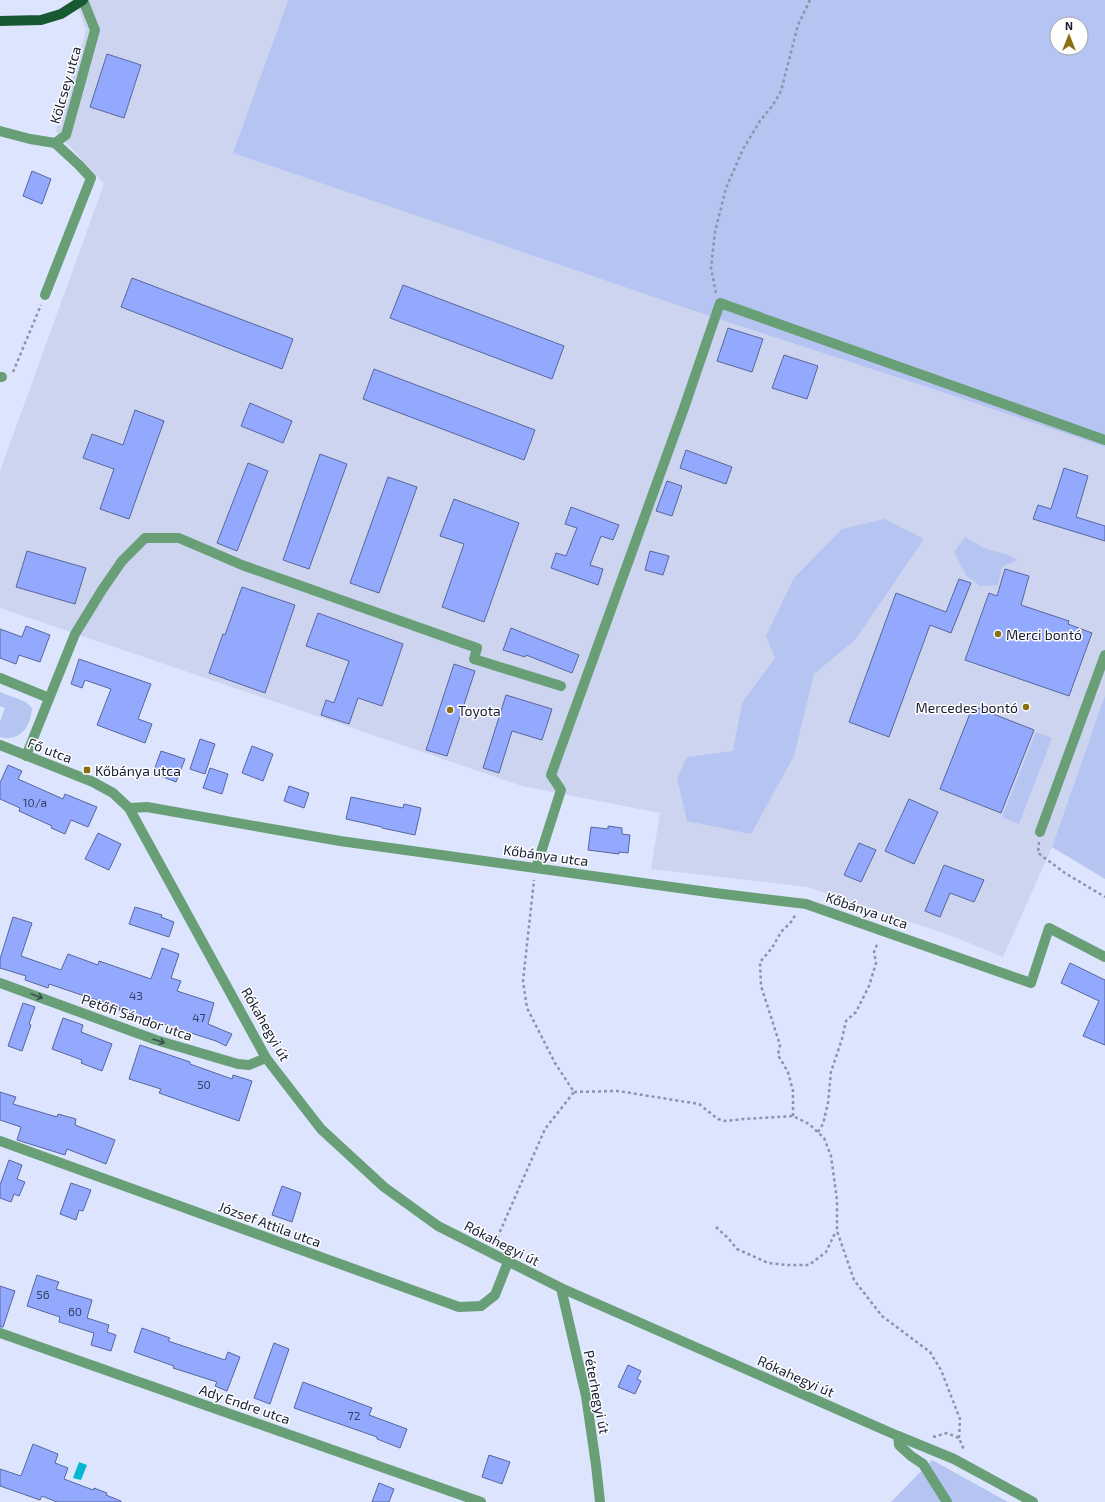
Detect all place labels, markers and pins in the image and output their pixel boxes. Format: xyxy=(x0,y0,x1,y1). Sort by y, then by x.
place label: Merci bontó xyxy=(1006,626,1082,643)
marker: Merci bontó xyxy=(993,629,1003,639)
place label: Mercedes bontó xyxy=(915,699,1018,716)
place label: Toyota xyxy=(458,702,501,719)
marker: Mercedes bontó xyxy=(1021,702,1031,712)
marker: Toyota xyxy=(445,705,455,715)
place label: Kőbánya utca xyxy=(95,762,181,779)
marker: Kőbánya utca xyxy=(82,765,92,775)

